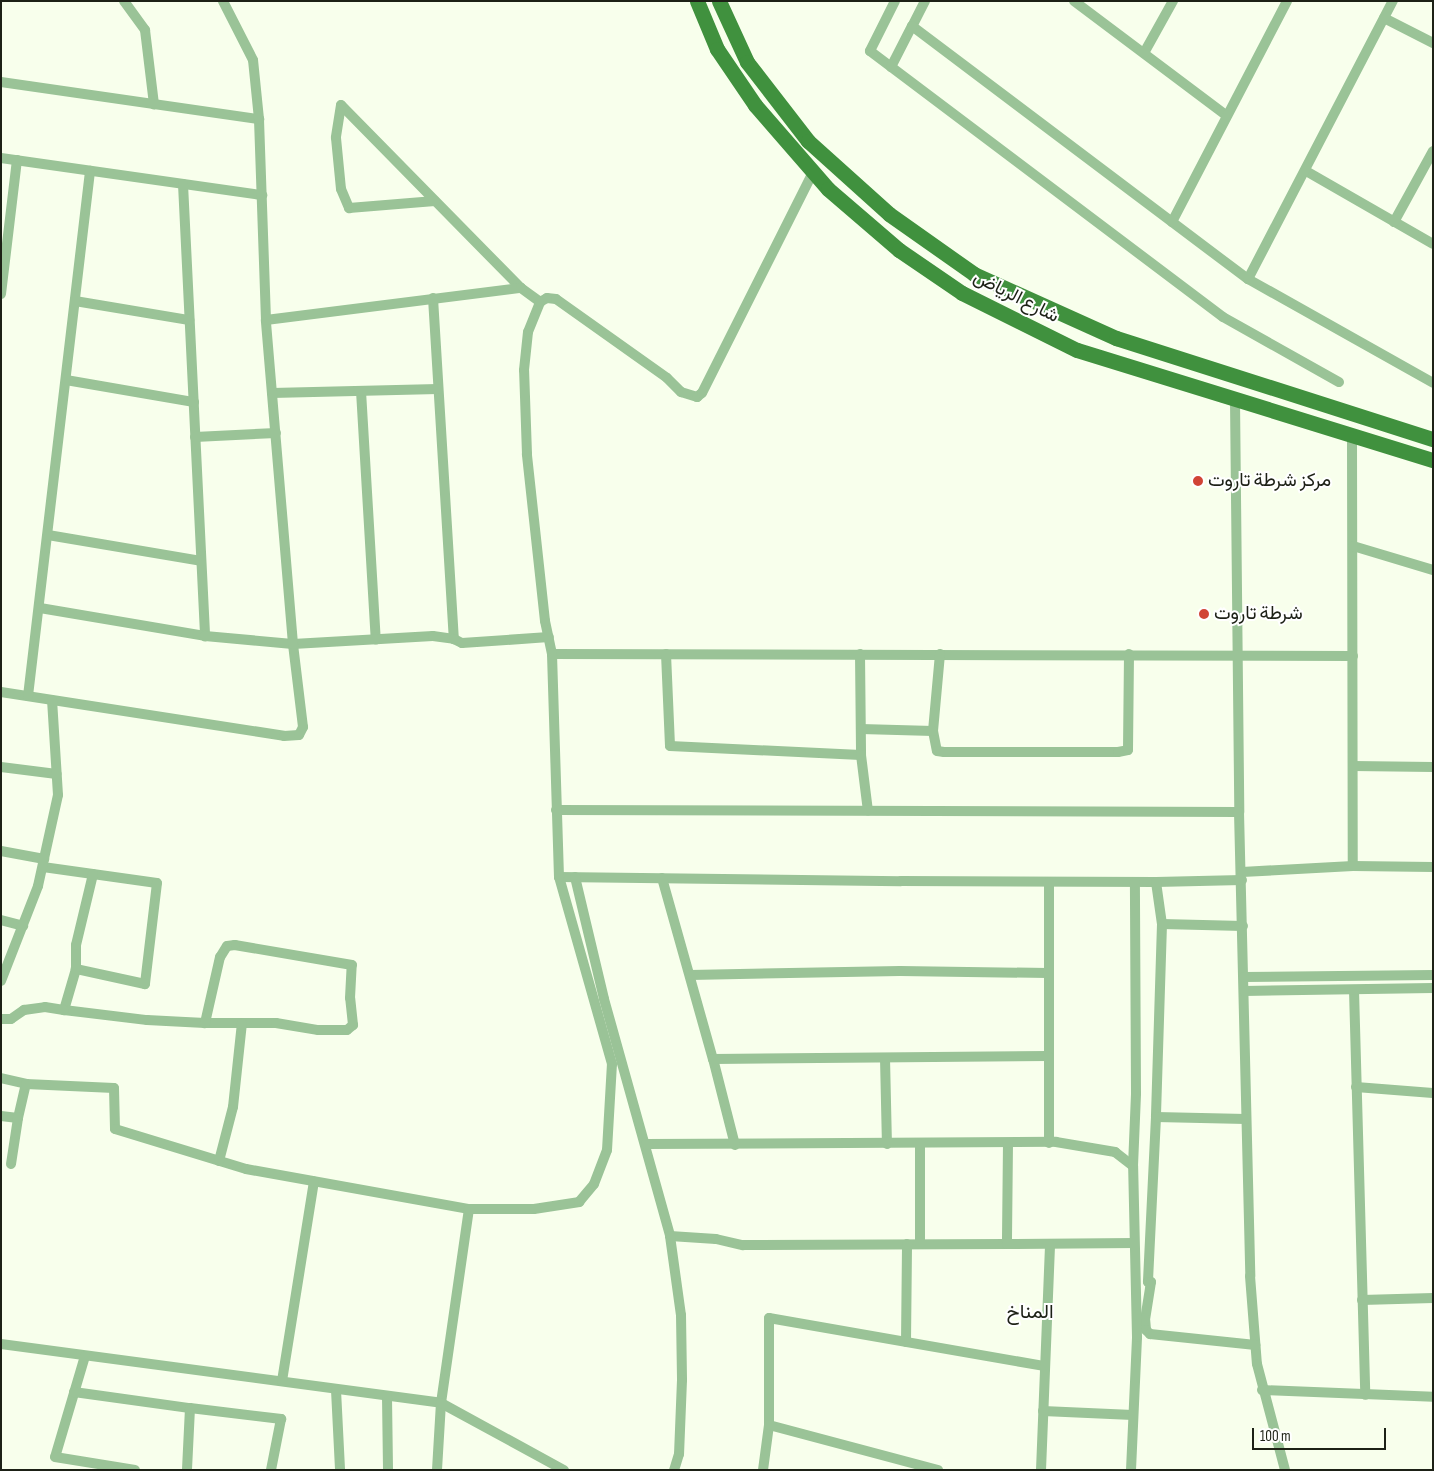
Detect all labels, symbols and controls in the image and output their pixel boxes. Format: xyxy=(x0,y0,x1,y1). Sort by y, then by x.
street label: شارع الرياض xyxy=(969,266,1063,328)
place label: مركز شرطة تاروت xyxy=(1208,470,1331,492)
marker: مركز شرطة تاروت xyxy=(1192,475,1204,487)
place label: شرطة تاروت xyxy=(1214,603,1303,625)
marker: شرطة تاروت xyxy=(1198,608,1210,620)
district label: المناخ xyxy=(1006,1300,1054,1324)
scale bar xyxy=(1254,1418,1388,1450)
text: 100 m xyxy=(1260,1427,1291,1446)

